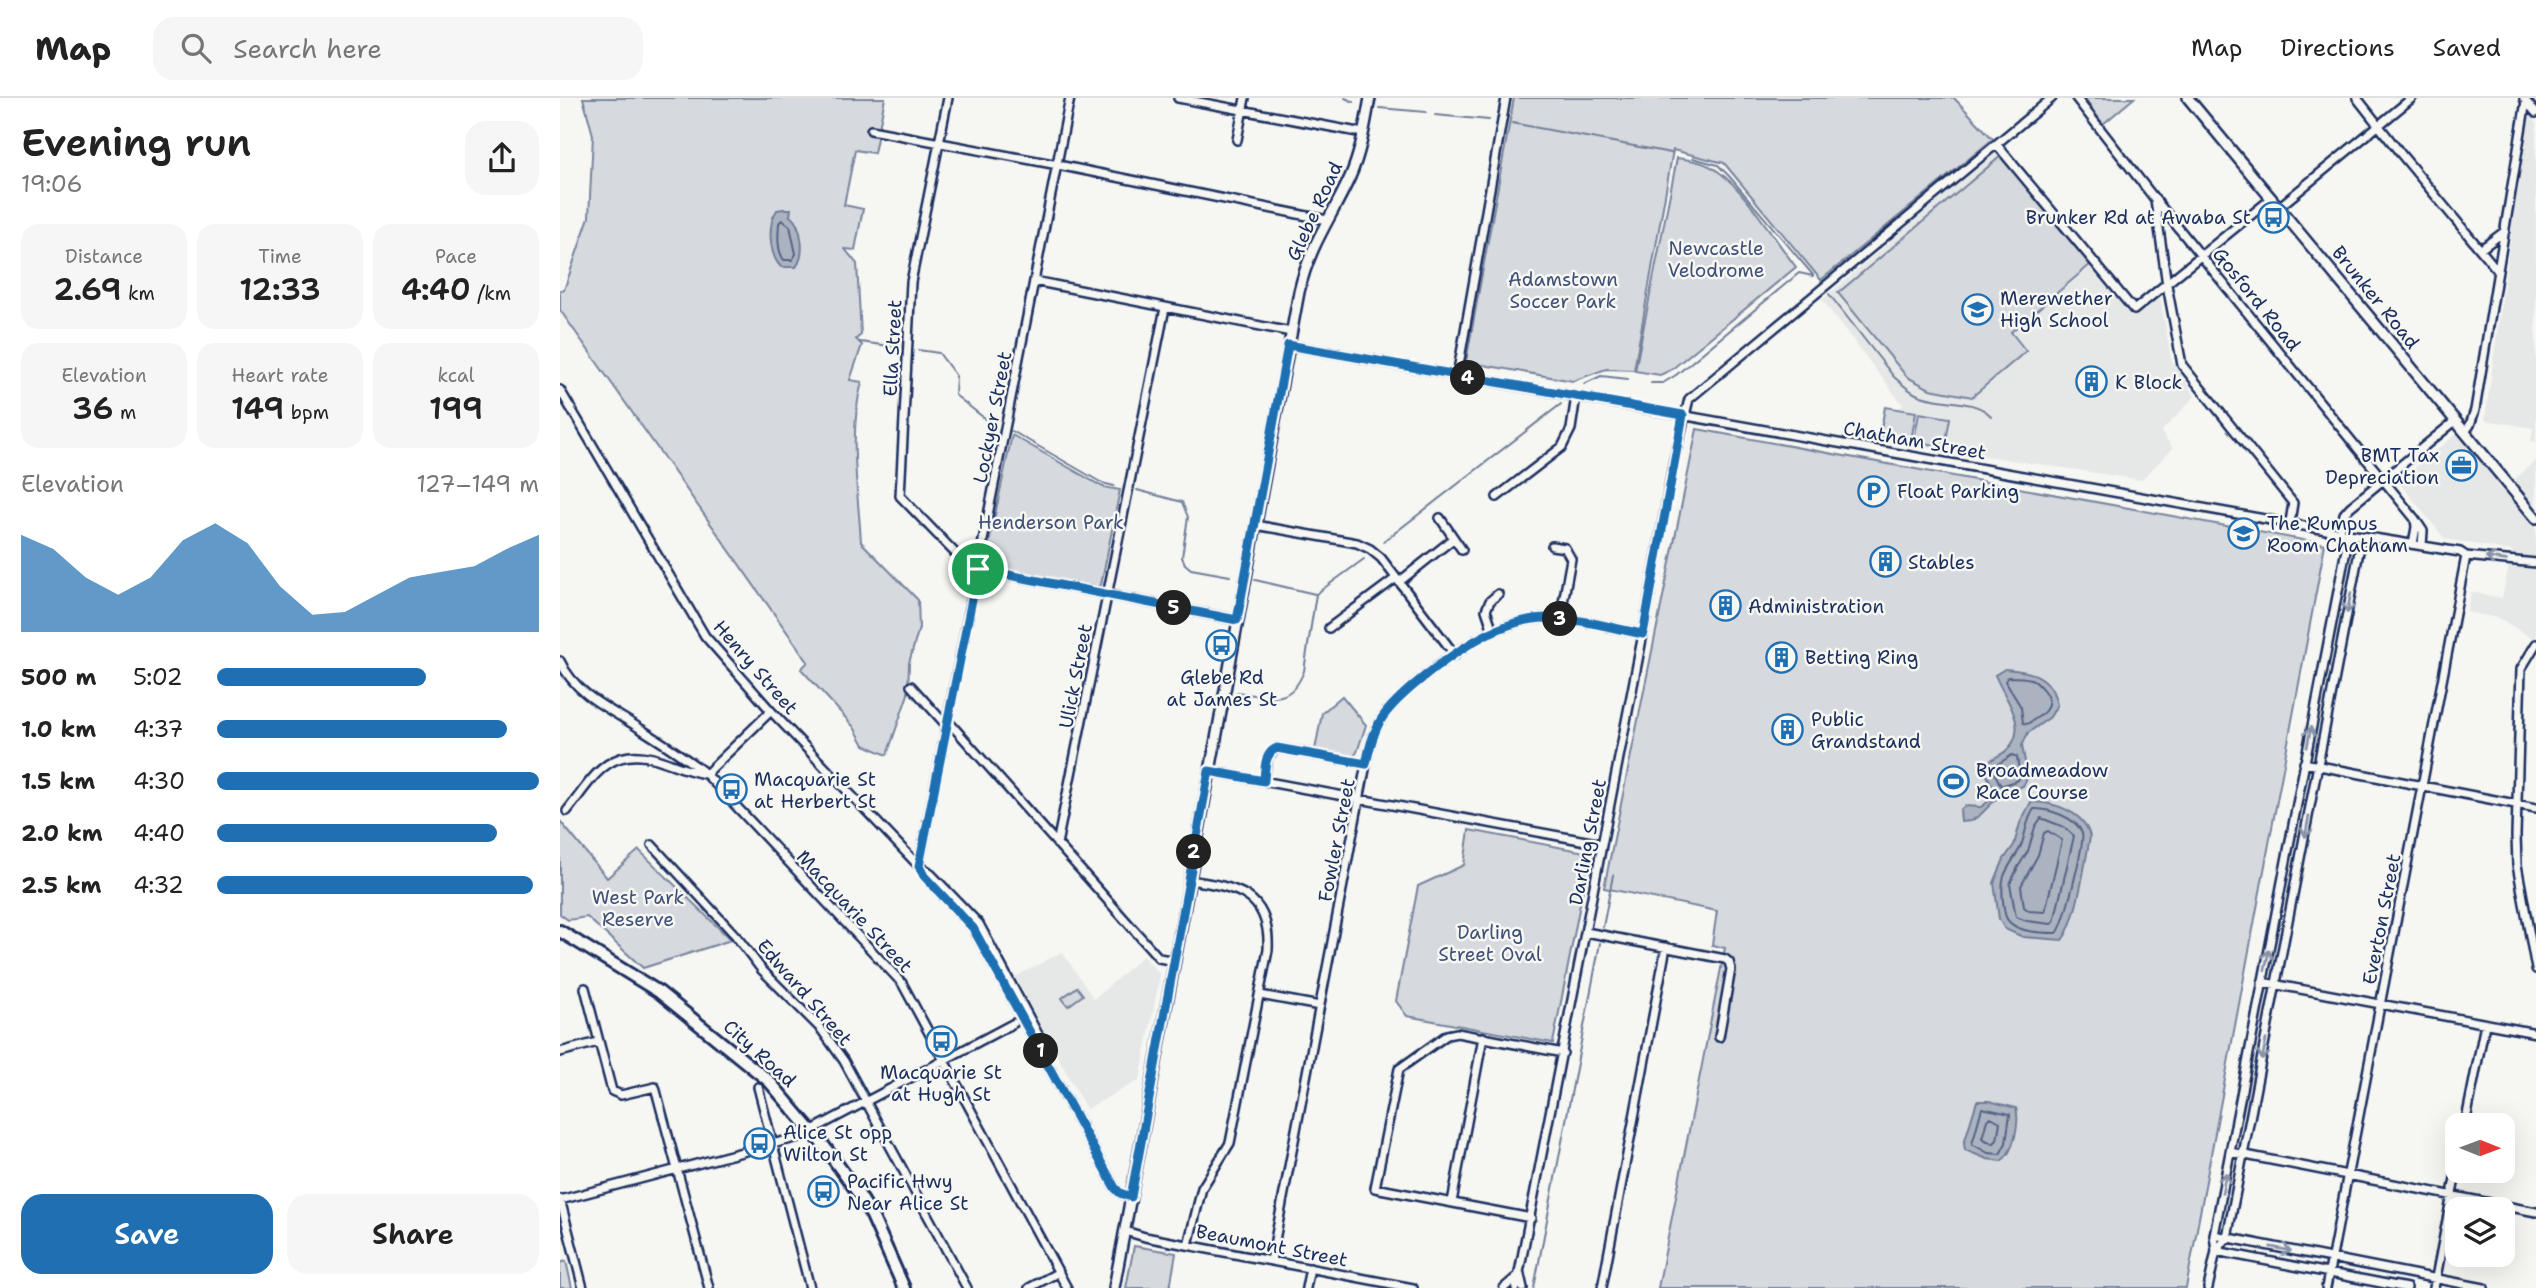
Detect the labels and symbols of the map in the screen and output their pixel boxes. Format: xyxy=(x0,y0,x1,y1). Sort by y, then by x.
street label: Glebe Road xyxy=(1281,158,1348,265)
bus stop icon: Brunker Rd at Awaba St xyxy=(2257,200,2291,234)
place label: Brunker Rd at Awaba St xyxy=(2026,205,2251,230)
park label: Newcastle Velodrome xyxy=(1667,236,1765,283)
street label: Brunker Road xyxy=(2326,241,2425,354)
street label: Gosford Road xyxy=(2207,242,2306,356)
park label: Adamstown Soccer Park xyxy=(1508,267,1618,314)
place label: Merewether High School xyxy=(2000,286,2113,333)
school or university icon: Merewether High School xyxy=(1960,292,1994,326)
street label: Ella Street xyxy=(877,299,908,397)
street label: Lockyer Street xyxy=(967,349,1018,485)
pin: 4 xyxy=(1450,360,1486,396)
building icon: K Block xyxy=(2075,365,2109,399)
place label: K Block xyxy=(2115,370,2183,395)
street label: Chatham Street xyxy=(1841,416,1988,465)
place label: BMT Tax Depreciation xyxy=(2325,443,2439,490)
office icon: BMT Tax Depreciation xyxy=(2445,449,2479,483)
parking icon: Float Parking xyxy=(1857,474,1891,508)
place label: Float Parking xyxy=(1897,479,2019,504)
park label: Henderson Park xyxy=(978,510,1124,535)
place label: The Rumpus Room Chatham xyxy=(2267,511,2408,558)
school or university icon: The Rumpus Room Chatham xyxy=(2227,517,2261,551)
pin xyxy=(948,539,1008,599)
building icon: Stables xyxy=(1868,545,1902,579)
place label: Stables xyxy=(1908,550,1975,575)
one-way arrow xyxy=(2485,553,2508,566)
building icon: Administration xyxy=(1708,589,1742,623)
pin: 5 xyxy=(1156,590,1192,626)
one-way arrow xyxy=(2342,591,2356,614)
place label: Administration xyxy=(1748,594,1884,619)
pin: 3 xyxy=(1542,602,1578,636)
street label: Henry Street xyxy=(708,615,804,720)
street label: Ulick Street xyxy=(1053,622,1098,730)
bus stop icon: Glebe Rd at James St xyxy=(1205,629,1239,663)
building icon: Betting Ring xyxy=(1765,640,1799,674)
place label: Betting Ring xyxy=(1805,645,1918,670)
place label: Glebe Rd at James St xyxy=(1167,665,1277,712)
place label: Public Grandstand xyxy=(1811,707,1921,754)
building icon: Public Grandstand xyxy=(1771,713,1805,747)
one-way arrow xyxy=(2303,726,2317,749)
place label: Broadmeadow Race Course xyxy=(1976,758,2108,805)
sports icon: Broadmeadow Race Course xyxy=(1936,764,1970,798)
place label: Macquarie St at Herbert St xyxy=(754,767,876,814)
bus stop icon: Macquarie St at Herbert St xyxy=(714,773,748,807)
street label: Fowler Street xyxy=(1312,776,1361,904)
street label: Darling Street xyxy=(1563,777,1612,907)
one-way arrow xyxy=(2300,815,2313,838)
pin: 2 xyxy=(1176,834,1212,870)
street label: Macquarie Street xyxy=(791,845,918,978)
street label: Everton Street xyxy=(2357,852,2406,987)
park label: West Park Reserve xyxy=(592,885,684,932)
park label: Darling Street Oval xyxy=(1438,920,1542,967)
street label: Edward Street xyxy=(751,934,858,1051)
one-way arrow xyxy=(2260,949,2274,972)
street label: City Road xyxy=(718,1014,801,1093)
bus stop icon: Macquarie St at Hugh St xyxy=(924,1024,958,1058)
pin: 1 xyxy=(1023,1034,1058,1068)
one-way arrow xyxy=(2257,1038,2271,1061)
place label: Macquarie St at Hugh St xyxy=(880,1060,1002,1107)
north arrow xyxy=(2445,1113,2515,1183)
place label: Alice St opp Wilton St xyxy=(783,1120,892,1167)
bus stop icon: Alice St opp Wilton St xyxy=(743,1126,777,1160)
place label: Pacific Hwy Near Alice St xyxy=(847,1169,969,1216)
one-way arrow xyxy=(2217,1172,2231,1195)
bus stop icon: Pacific Hwy Near Alice St xyxy=(807,1175,841,1209)
street label: Beaumont Street xyxy=(1194,1219,1350,1272)
one-way arrow xyxy=(2269,1242,2292,1256)

